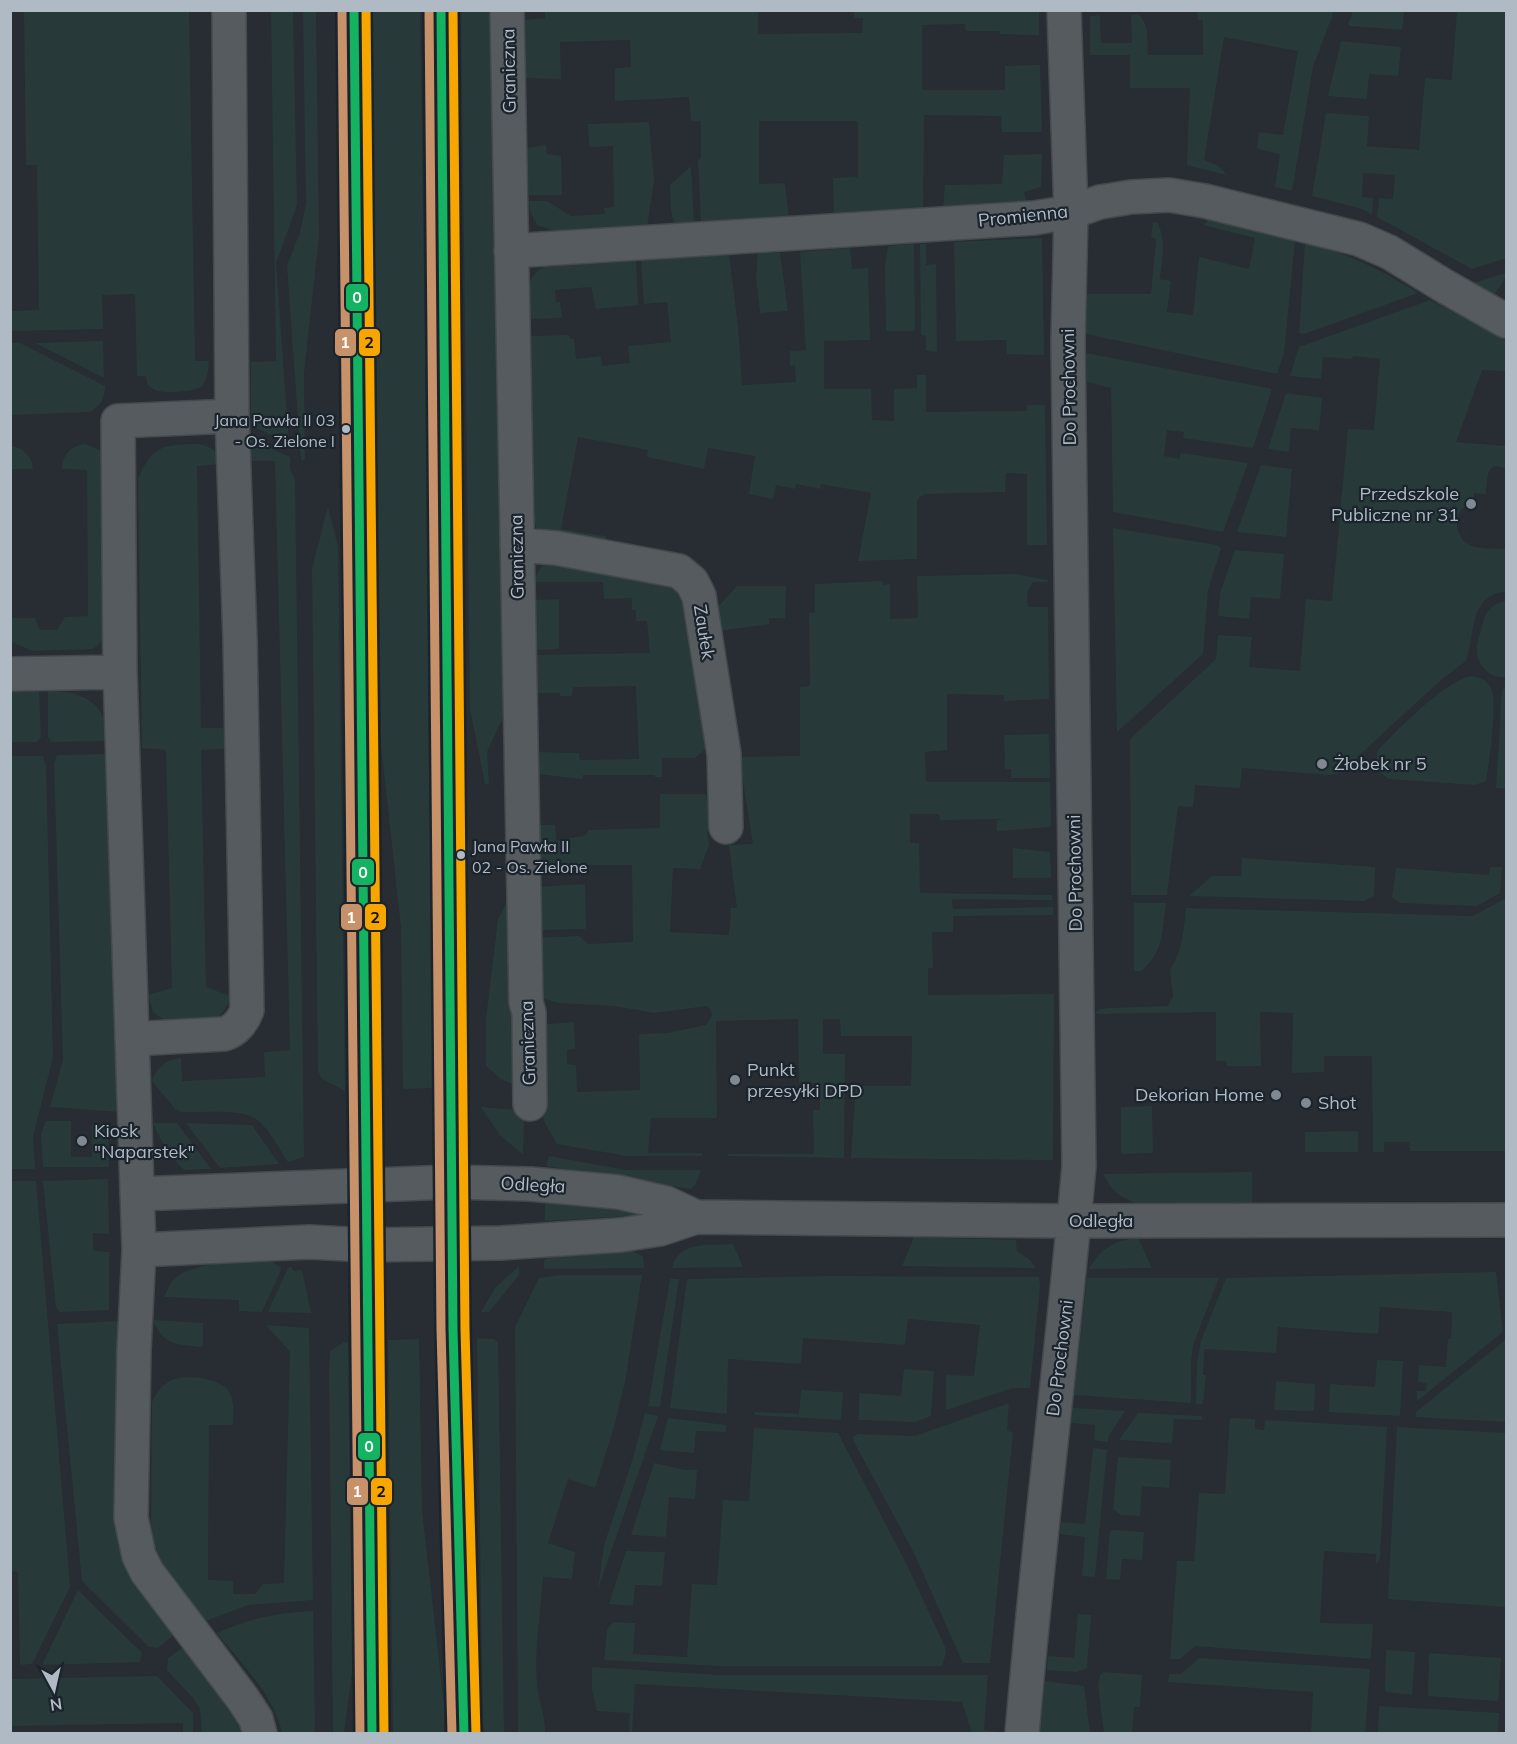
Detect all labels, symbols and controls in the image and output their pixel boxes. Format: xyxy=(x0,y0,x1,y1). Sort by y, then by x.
street label: Graniczna xyxy=(496,28,521,114)
street label: Promienna xyxy=(977,199,1069,232)
line badge: 0 xyxy=(345,283,369,312)
text: 0 xyxy=(352,287,362,307)
line badge: 1 xyxy=(334,328,357,357)
line badge: 2 xyxy=(358,328,381,357)
street label: Do Prochowni xyxy=(1056,328,1081,446)
text: 1 xyxy=(340,332,350,352)
text: 2 xyxy=(364,332,374,352)
place label: Jana Pawła II 03 - Os. Zielone I xyxy=(214,410,335,451)
marker: Jana Pawła II 03 - Os. Zielone I xyxy=(340,423,352,435)
place label: Przedszkole Publiczne nr 31 xyxy=(1331,482,1459,526)
marker: Przedszkole Publiczne nr 31 xyxy=(1464,497,1478,511)
street label: Graniczna xyxy=(504,514,529,600)
street label: Zaułek xyxy=(689,603,720,662)
place label: Żłobek nr 5 xyxy=(1334,752,1427,775)
marker: Żłobek nr 5 xyxy=(1315,757,1329,771)
street label: Do Prochowni xyxy=(1062,814,1087,932)
place label: Jana Pawła II 02 - Os. Zielone xyxy=(472,836,588,877)
marker: Jana Pawła II 02 - Os. Zielone xyxy=(455,849,467,861)
line badge: 0 xyxy=(351,858,375,886)
text: 0 xyxy=(358,862,368,882)
line badge: 1 xyxy=(340,903,363,931)
line badge: 2 xyxy=(364,903,387,931)
text: 1 xyxy=(346,907,356,927)
text: 2 xyxy=(370,907,380,927)
street label: Graniczna xyxy=(515,1000,540,1086)
place label: Punkt przesyłki DPD xyxy=(747,1058,863,1102)
marker: Punkt przesyłki DPD xyxy=(728,1073,742,1087)
place label: Dekorian Home xyxy=(1135,1083,1264,1106)
marker: Dekorian Home xyxy=(1269,1088,1283,1102)
place label: Shot xyxy=(1318,1091,1356,1114)
marker: Shot xyxy=(1299,1096,1313,1110)
place label: Kiosk "Naparstek" xyxy=(94,1119,195,1163)
marker: Kiosk "Naparstek" xyxy=(75,1134,89,1148)
street label: Odległa xyxy=(500,1171,566,1198)
street label: Odległa xyxy=(1069,1209,1133,1232)
street label: Do Prochowni xyxy=(1041,1299,1078,1417)
line badge: 0 xyxy=(357,1432,381,1461)
text: 0 xyxy=(364,1436,374,1456)
line badge: 1 xyxy=(346,1477,369,1506)
line badge: 2 xyxy=(370,1477,393,1506)
text: 1 xyxy=(352,1481,362,1501)
text: 2 xyxy=(376,1481,386,1501)
north arrow xyxy=(24,1660,84,1720)
text: N xyxy=(49,1694,63,1716)

